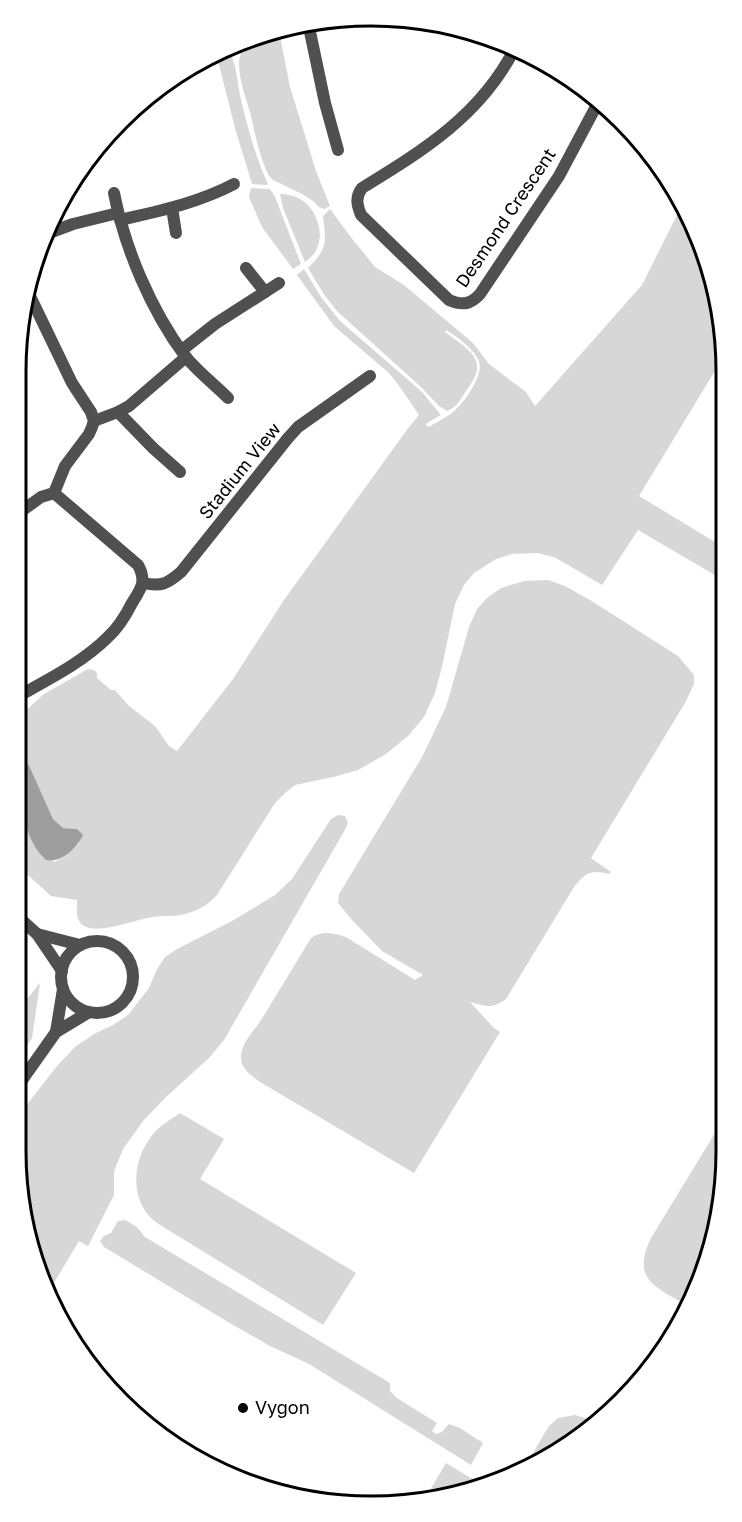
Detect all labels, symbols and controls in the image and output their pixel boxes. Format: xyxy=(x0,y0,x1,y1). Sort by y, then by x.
street label: Desmond Crescent xyxy=(450,144,560,291)
street label: Stadium View xyxy=(194,417,285,523)
place label: Vygon xyxy=(255,1396,310,1418)
marker: Vygon xyxy=(236,1401,250,1415)

